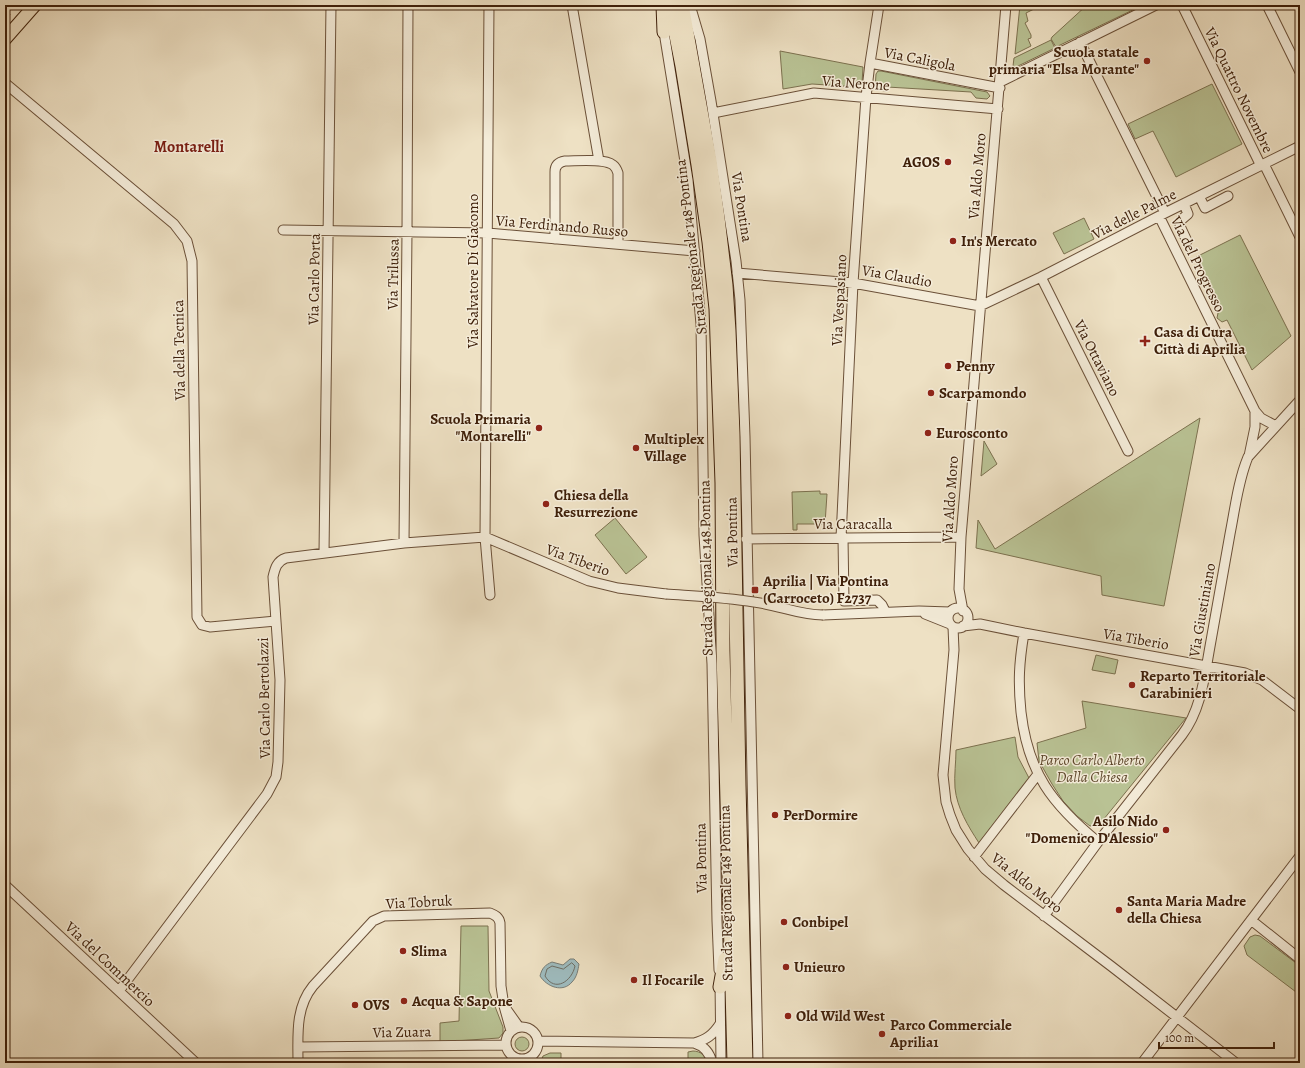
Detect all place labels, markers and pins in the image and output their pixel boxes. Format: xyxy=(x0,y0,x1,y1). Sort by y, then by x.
place label: Scuola statale primaria "Elsa Morante" xyxy=(989,42,1139,79)
marker: Scuola statale primaria "Elsa Morante" xyxy=(1142,56,1152,66)
place label: AGOS xyxy=(902,152,940,172)
marker: AGOS xyxy=(943,157,953,167)
place label: In's Mercato xyxy=(961,231,1037,251)
marker: In's Mercato xyxy=(948,236,958,246)
place label: Casa di Cura Città di Aprilia xyxy=(1154,322,1246,359)
marker: Casa di Cura Città di Aprilia xyxy=(1139,335,1151,347)
place label: Penny xyxy=(956,356,996,376)
marker: Penny xyxy=(943,361,953,371)
place label: Scarpamondo xyxy=(939,383,1027,403)
marker: Scarpamondo xyxy=(926,388,936,398)
place label: Scuola Primaria "Montarelli" xyxy=(430,409,532,446)
marker: Scuola Primaria "Montarelli" xyxy=(534,423,544,433)
place label: Eurosconto xyxy=(936,423,1008,443)
marker: Eurosconto xyxy=(923,428,933,438)
place label: Multiplex Village xyxy=(643,429,705,466)
marker: Multiplex Village xyxy=(631,443,641,453)
place label: Chiesa della Resurrezione xyxy=(554,485,638,522)
marker: Chiesa della Resurrezione xyxy=(541,499,551,509)
place label: Aprilia | Via Pontina (Carroceto) F2737 xyxy=(762,571,889,608)
marker: Aprilia | Via Pontina (Carroceto) F2737 xyxy=(750,585,760,595)
place label: Reparto Territoriale Carabinieri xyxy=(1140,666,1266,703)
marker: Reparto Territoriale Carabinieri xyxy=(1127,680,1137,690)
place label: PerDormire xyxy=(783,805,858,825)
marker: PerDormire xyxy=(770,810,780,820)
place label: Asilo Nido "Domenico D'Alessio" xyxy=(1026,811,1158,848)
marker: Asilo Nido "Domenico D'Alessio" xyxy=(1161,825,1171,835)
place label: Santa Maria Madre della Chiesa xyxy=(1127,891,1246,928)
marker: Santa Maria Madre della Chiesa xyxy=(1114,905,1124,915)
place label: Conbipel xyxy=(792,912,848,932)
marker: Conbipel xyxy=(779,917,789,927)
place label: Slima xyxy=(411,941,448,961)
marker: Slima xyxy=(398,946,408,956)
place label: Unieuro xyxy=(794,957,846,977)
marker: Unieuro xyxy=(781,962,791,972)
place label: Il Focarile xyxy=(642,970,704,990)
marker: Il Focarile xyxy=(629,975,639,985)
place label: Acqua & Sapone xyxy=(411,991,513,1011)
place label: OVS xyxy=(363,995,390,1015)
marker: Acqua & Sapone xyxy=(399,996,409,1006)
marker: OVS xyxy=(350,1000,360,1010)
place label: Old Wild West xyxy=(796,1006,885,1026)
marker: Old Wild West xyxy=(783,1011,793,1021)
place label: Parco Commerciale Aprilia1 xyxy=(889,1015,1012,1052)
marker: Parco Commerciale Aprilia1 xyxy=(877,1029,887,1039)

